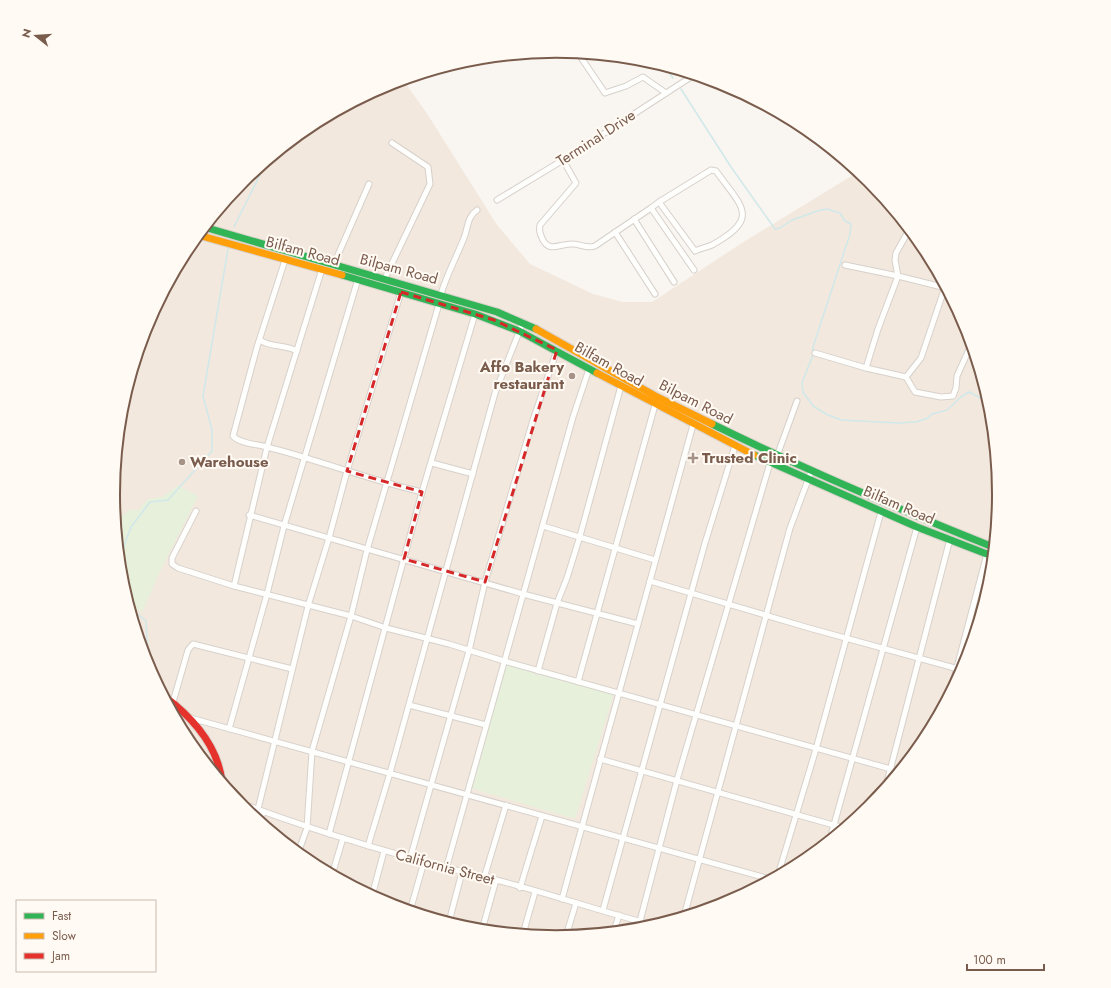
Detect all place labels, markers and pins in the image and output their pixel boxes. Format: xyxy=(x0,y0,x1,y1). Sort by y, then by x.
place label: Affo Bakery restaurant xyxy=(479,356,564,395)
marker: Affo Bakery restaurant xyxy=(567,371,577,381)
place label: Trusted Clinic xyxy=(702,447,797,469)
place label: Warehouse xyxy=(190,451,269,473)
marker: Trusted Clinic xyxy=(687,452,699,464)
marker: Warehouse xyxy=(177,457,187,467)

